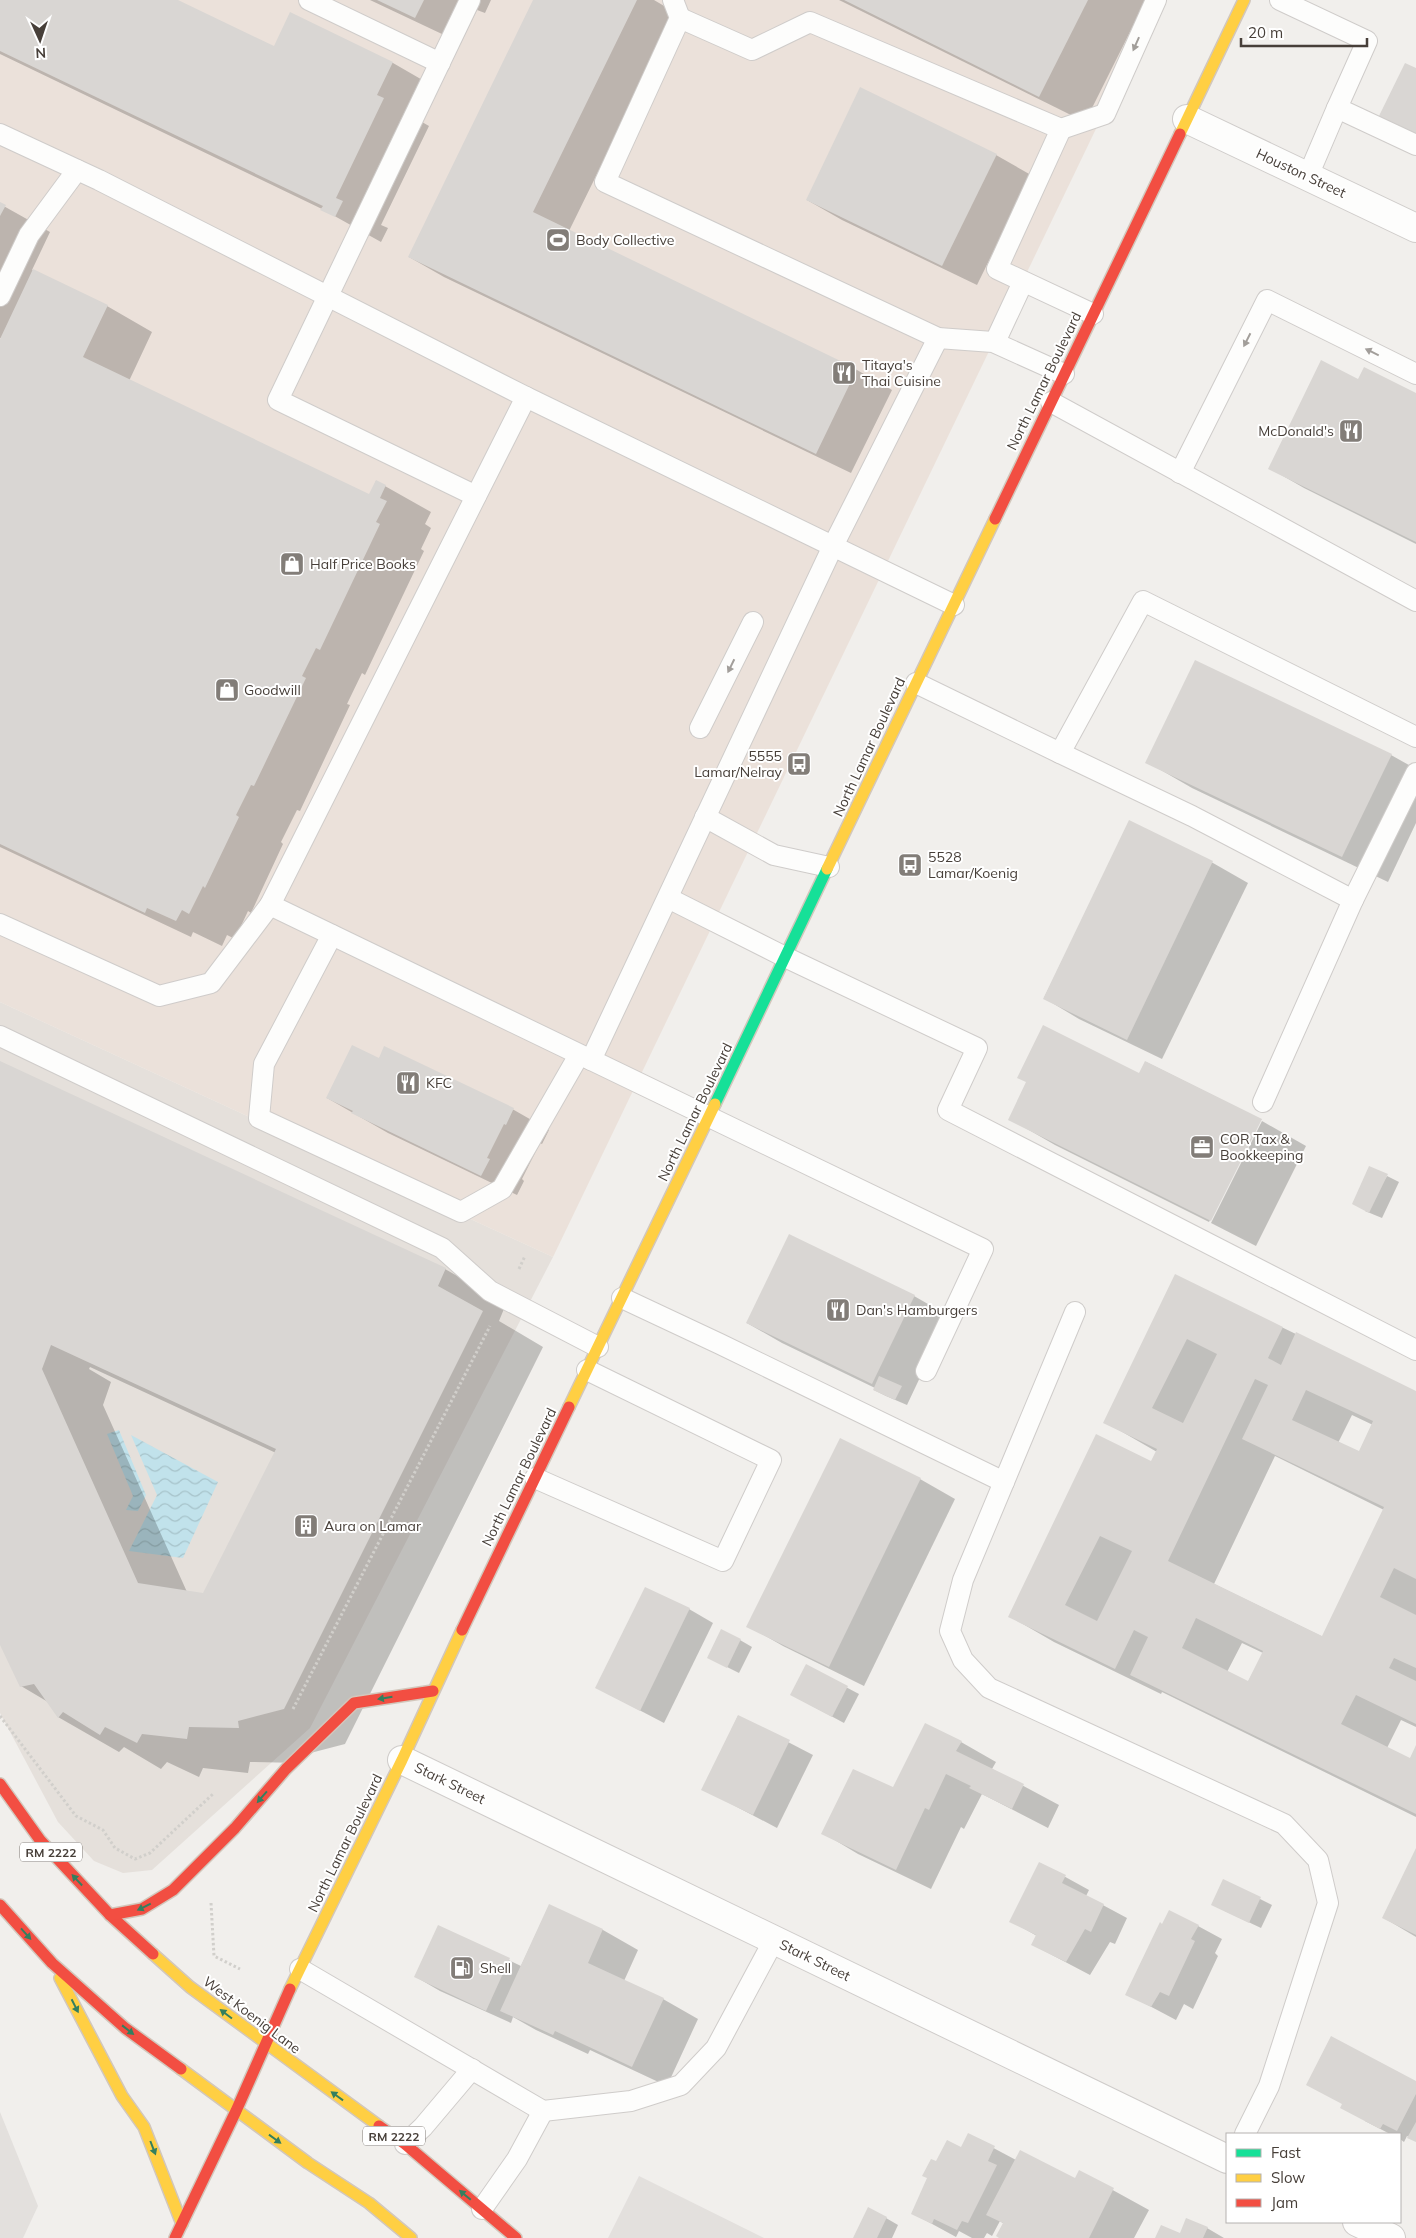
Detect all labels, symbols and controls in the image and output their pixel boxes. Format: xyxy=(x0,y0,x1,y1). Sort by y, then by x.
north arrow xyxy=(15,15,65,65)
scale bar xyxy=(1241,15,1367,47)
text: 20 m xyxy=(1248,23,1283,42)
one-way arrow xyxy=(1132,37,1140,51)
text: N xyxy=(35,44,46,62)
street label: Houston Street xyxy=(1253,144,1349,202)
sports icon: Body Collective xyxy=(545,227,571,253)
place label: Body Collective xyxy=(576,231,674,249)
street label: North Lamar Boulevard xyxy=(1003,309,1085,453)
one-way arrow xyxy=(1243,333,1251,348)
one-way arrow xyxy=(1365,348,1379,356)
place label: Titaya's Thai Cuisine xyxy=(862,356,941,390)
restaurant icon: Titaya's Thai Cuisine xyxy=(831,360,857,386)
restaurant icon: McDonald's xyxy=(1338,418,1364,444)
place label: McDonald's xyxy=(1258,422,1334,440)
shop icon: Half Price Books xyxy=(279,551,305,577)
place label: Half Price Books xyxy=(310,555,416,573)
one-way arrow xyxy=(727,659,735,673)
street label: North Lamar Boulevard xyxy=(829,674,909,820)
shop icon: Goodwill xyxy=(214,677,240,703)
place label: Goodwill xyxy=(244,681,301,699)
place label: 5555 Lamar/Nelray xyxy=(694,747,783,781)
bus stop icon: 5555 Lamar/Nelray xyxy=(786,751,812,777)
place label: 5528 Lamar/Koenig xyxy=(928,848,1018,882)
bus stop icon: 5528 Lamar/Koenig xyxy=(897,852,923,878)
street label: North Lamar Boulevard xyxy=(654,1040,736,1184)
restaurant icon: KFC xyxy=(395,1070,421,1096)
place label: KFC xyxy=(426,1074,452,1092)
place label: COR Tax & Bookkeeping xyxy=(1220,1130,1303,1164)
office icon: COR Tax & Bookkeeping xyxy=(1189,1134,1215,1160)
restaurant icon: Dan's Hamburgers xyxy=(825,1297,851,1323)
place label: Dan's Hamburgers xyxy=(856,1301,978,1319)
street label: North Lamar Boulevard xyxy=(478,1405,560,1549)
building icon: Aura on Lamar xyxy=(293,1513,319,1539)
place label: Aura on Lamar xyxy=(324,1517,422,1535)
one-way arrow xyxy=(377,1695,393,1703)
street label: Stark Street xyxy=(412,1758,488,1808)
street label: North Lamar Boulevard xyxy=(304,1771,386,1915)
one-way arrow xyxy=(256,1790,268,1802)
road number: RM 2222 xyxy=(20,1842,82,1861)
one-way arrow xyxy=(71,1874,83,1886)
one-way arrow xyxy=(137,1903,151,1911)
one-way arrow xyxy=(20,1927,32,1939)
street label: Stark Street xyxy=(777,1935,853,1985)
fuel station icon: Shell xyxy=(449,1955,475,1981)
place label: Shell xyxy=(480,1959,511,1977)
street label: West Koenig Lane xyxy=(200,1972,304,2058)
one-way arrow xyxy=(71,1999,79,2013)
one-way arrow xyxy=(219,2009,233,2019)
one-way arrow xyxy=(121,2024,134,2035)
one-way arrow xyxy=(330,2091,344,2101)
road number: RM 2222 xyxy=(363,2126,425,2146)
legend xyxy=(1226,2133,1401,2223)
one-way arrow xyxy=(268,2134,281,2145)
one-way arrow xyxy=(149,2141,157,2155)
text: Fast xyxy=(1271,2143,1301,2162)
text: Slow xyxy=(1271,2168,1305,2187)
one-way arrow xyxy=(460,2189,472,2201)
text: Jam xyxy=(1271,2193,1298,2212)

